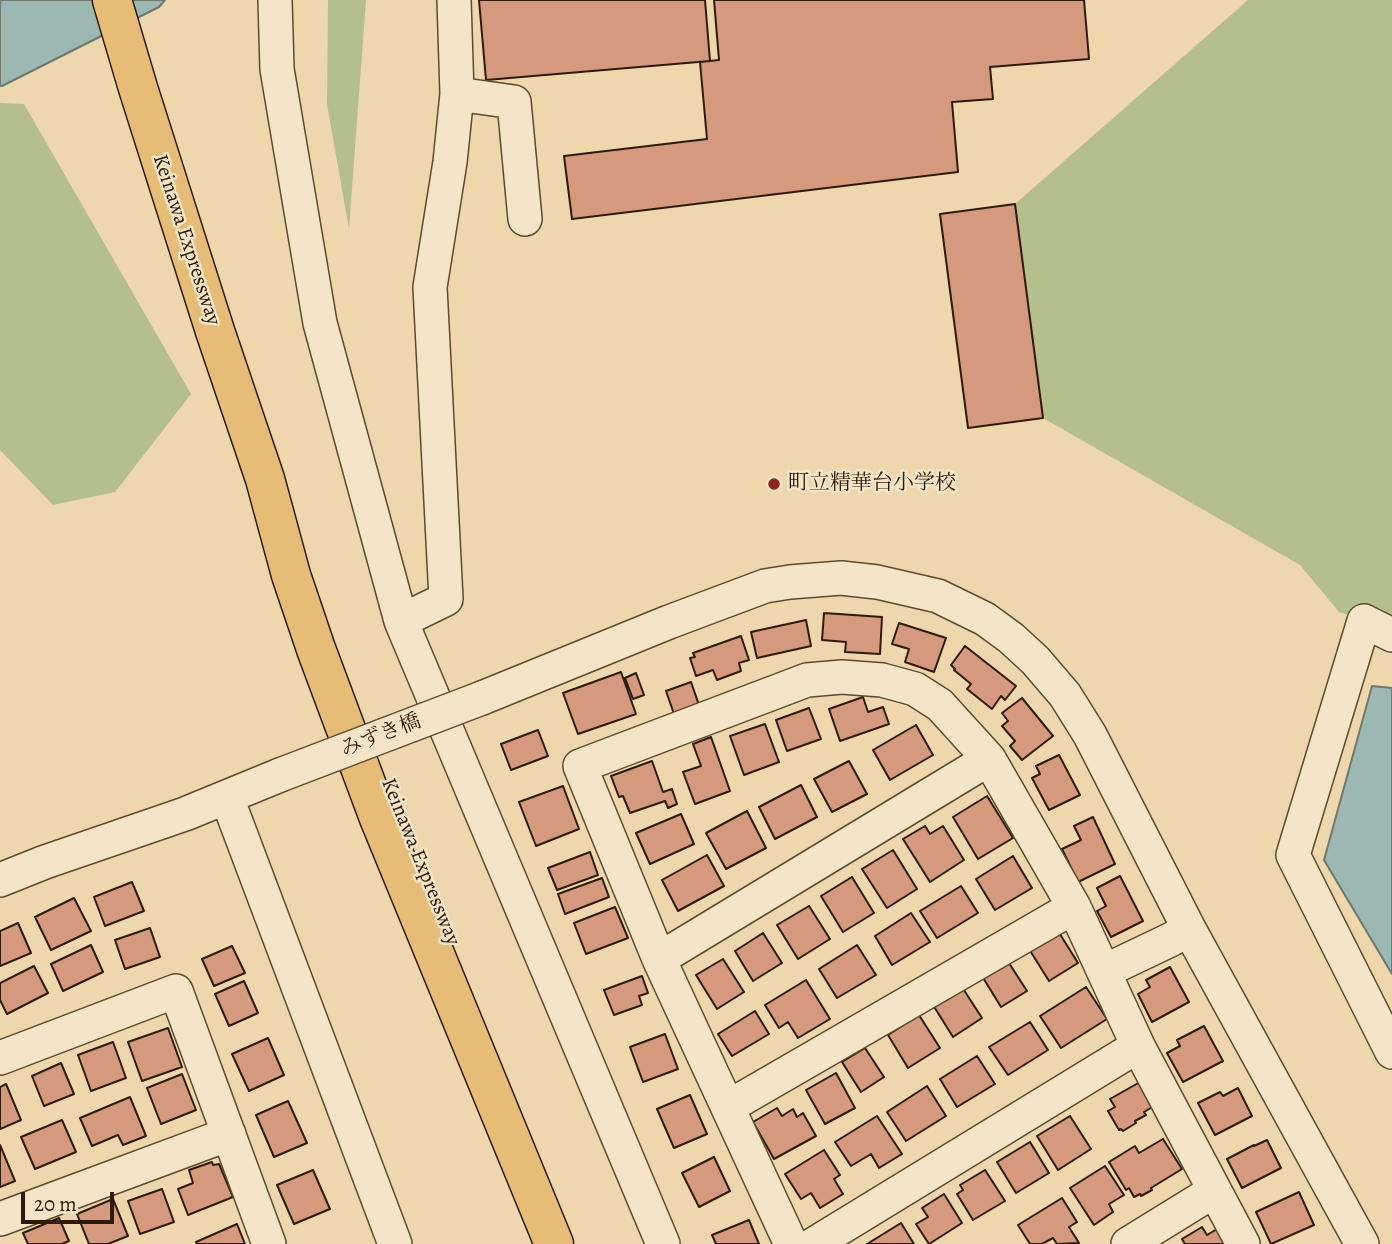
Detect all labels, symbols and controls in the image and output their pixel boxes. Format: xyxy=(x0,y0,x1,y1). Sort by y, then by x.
street label: Keinawa Expressway xyxy=(147,151,225,329)
place label: 町立精華台小学校 xyxy=(788,471,956,497)
marker: 町立精華台小学校 xyxy=(766,476,782,492)
street label: みずき橋 xyxy=(337,709,425,763)
street label: Keinawa Expressway xyxy=(375,775,465,949)
scale bar xyxy=(24,1178,117,1222)
text: 20 m xyxy=(34,1190,77,1218)

